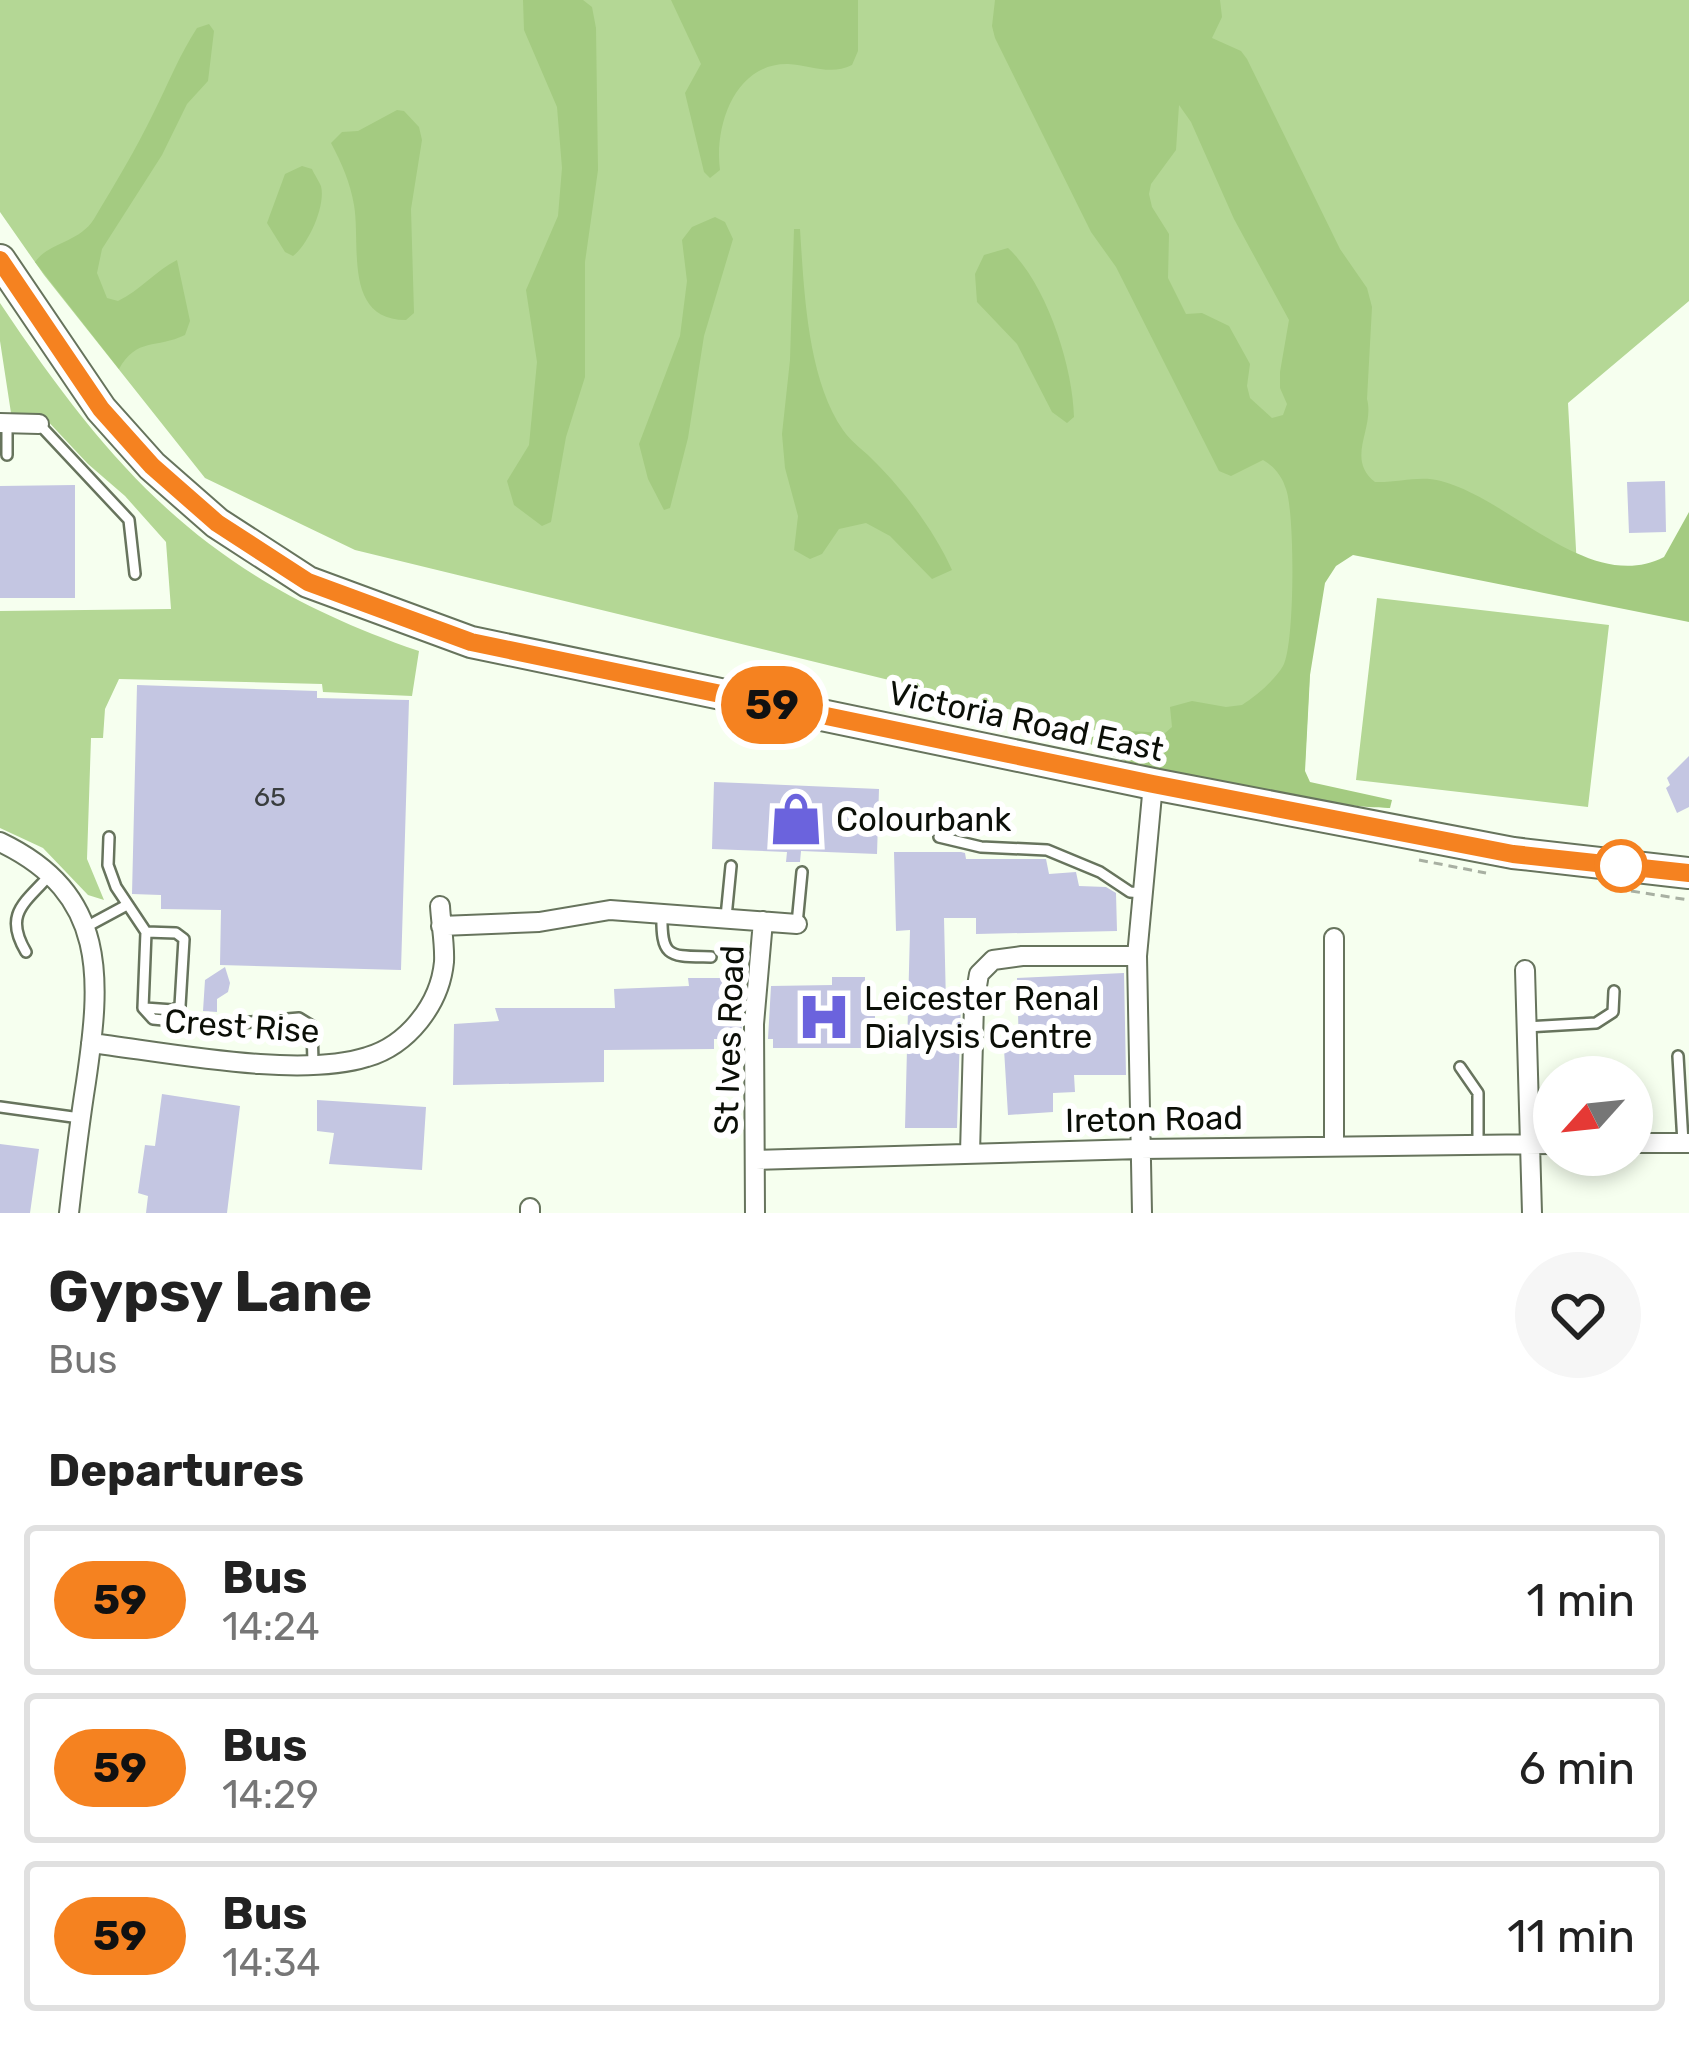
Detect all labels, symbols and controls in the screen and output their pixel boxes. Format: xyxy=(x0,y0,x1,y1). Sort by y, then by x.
line badge: 59 xyxy=(718,666,826,744)
street label: Victoria Road East xyxy=(885,673,1167,769)
text: 59 xyxy=(745,680,799,730)
house number: 65 xyxy=(254,781,286,813)
shop icon: Colourbank xyxy=(767,790,825,848)
place label: Colourbank xyxy=(836,800,1011,839)
unlabelled marker xyxy=(1596,841,1646,891)
street label: St Ives Road xyxy=(706,944,752,1136)
place label: Leicester Renal Dialysis Centre xyxy=(864,979,1100,1056)
hospital icon: Leicester Renal Dialysis Centre xyxy=(795,988,853,1046)
street label: Crest Rise xyxy=(163,1001,321,1051)
north arrow xyxy=(1533,1056,1653,1176)
map controls xyxy=(1533,1056,1653,1176)
street label: Ireton Road xyxy=(1065,1098,1243,1140)
button: heart xyxy=(1515,1252,1641,1378)
text: Gypsy Lane xyxy=(48,1258,372,1325)
text: Bus xyxy=(48,1337,117,1383)
text: Departures xyxy=(48,1444,304,1497)
text: Bus xyxy=(222,1551,307,1604)
text: 1 min xyxy=(1527,1574,1635,1627)
text: 59 xyxy=(93,1575,147,1625)
text: 14:24 xyxy=(222,1604,320,1650)
text: Bus xyxy=(222,1719,307,1772)
text: 6 min xyxy=(1519,1742,1635,1795)
text: 59 xyxy=(93,1743,147,1793)
text: 14:29 xyxy=(222,1772,319,1818)
text: Bus xyxy=(222,1887,307,1940)
text: 11 min xyxy=(1507,1910,1635,1963)
text: 59 xyxy=(93,1911,147,1961)
text: 14:34 xyxy=(222,1940,321,1986)

